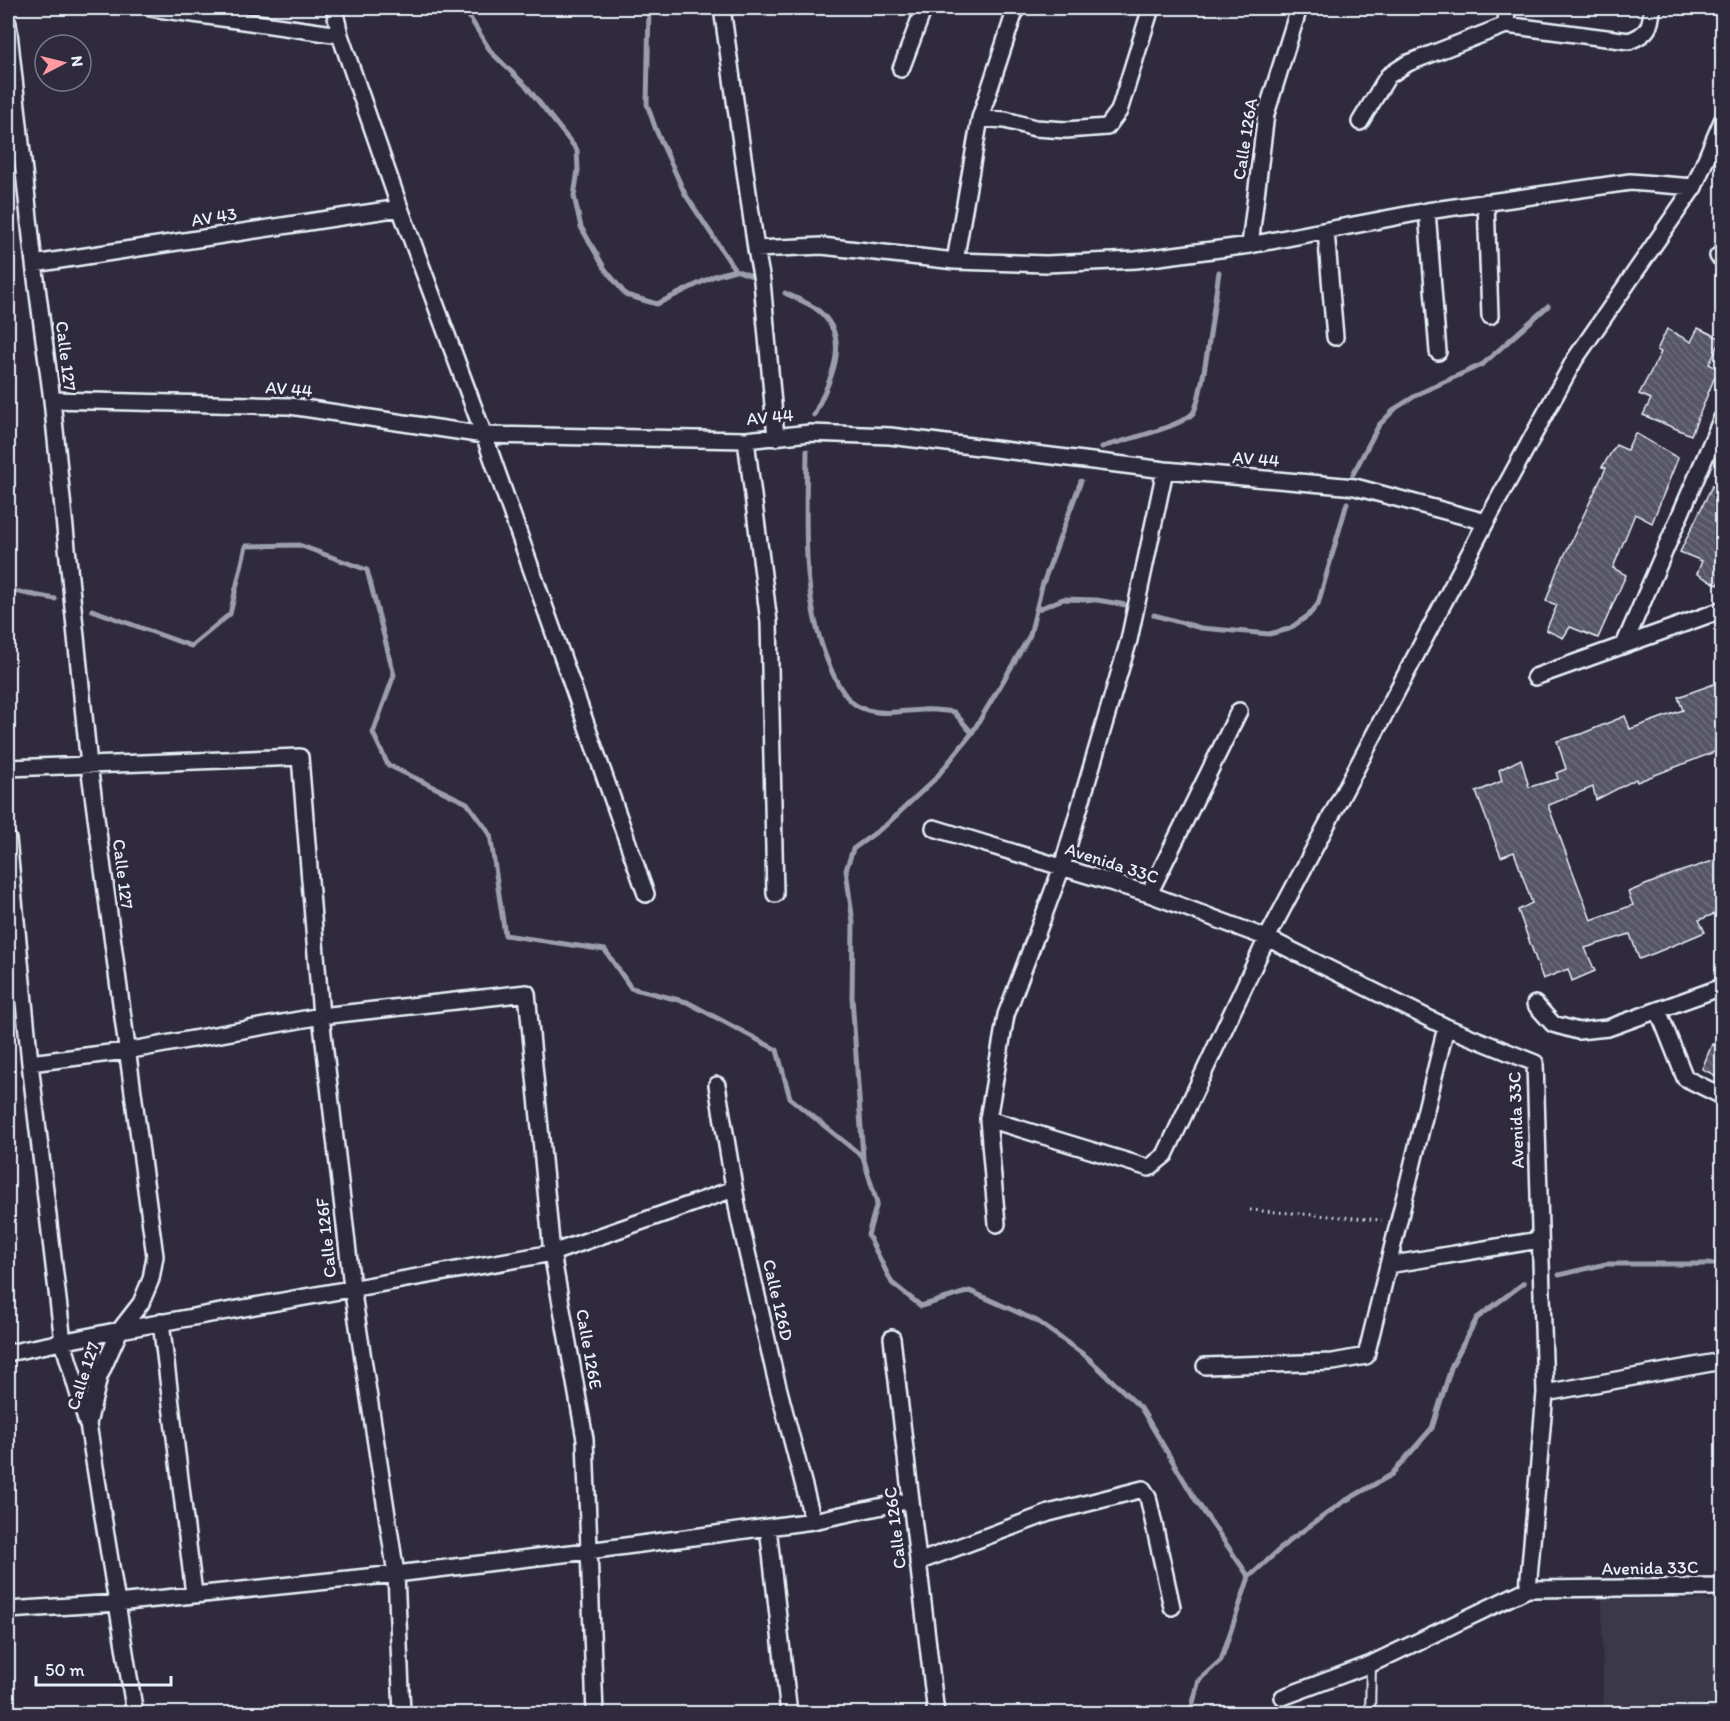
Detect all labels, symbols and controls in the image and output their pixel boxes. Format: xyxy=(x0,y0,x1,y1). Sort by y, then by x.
north arrow xyxy=(33,33,93,93)
text: N xyxy=(67,55,87,68)
street label: Calle 126A xyxy=(1228,96,1262,182)
street label: AV 43 xyxy=(189,202,239,231)
street label: Calle 127 xyxy=(51,320,81,392)
street label: AV 44 xyxy=(265,376,314,402)
street label: AV 44 xyxy=(746,404,795,430)
street label: AV 44 xyxy=(1232,446,1281,472)
street label: Calle 127 xyxy=(108,838,138,910)
street label: Avenida 33C xyxy=(1063,838,1161,888)
street label: Avenida 33C xyxy=(1503,1071,1529,1169)
street label: Calle 126F xyxy=(311,1196,341,1279)
street label: Calle 126D xyxy=(758,1257,798,1343)
street label: Calle 126E xyxy=(571,1307,607,1391)
street label: Calle 127 xyxy=(62,1339,104,1413)
street label: Calle 126C xyxy=(879,1486,911,1570)
street label: Avenida 33C xyxy=(1601,1556,1699,1580)
scale bar xyxy=(36,1649,171,1687)
text: 50 m xyxy=(45,1659,85,1681)

